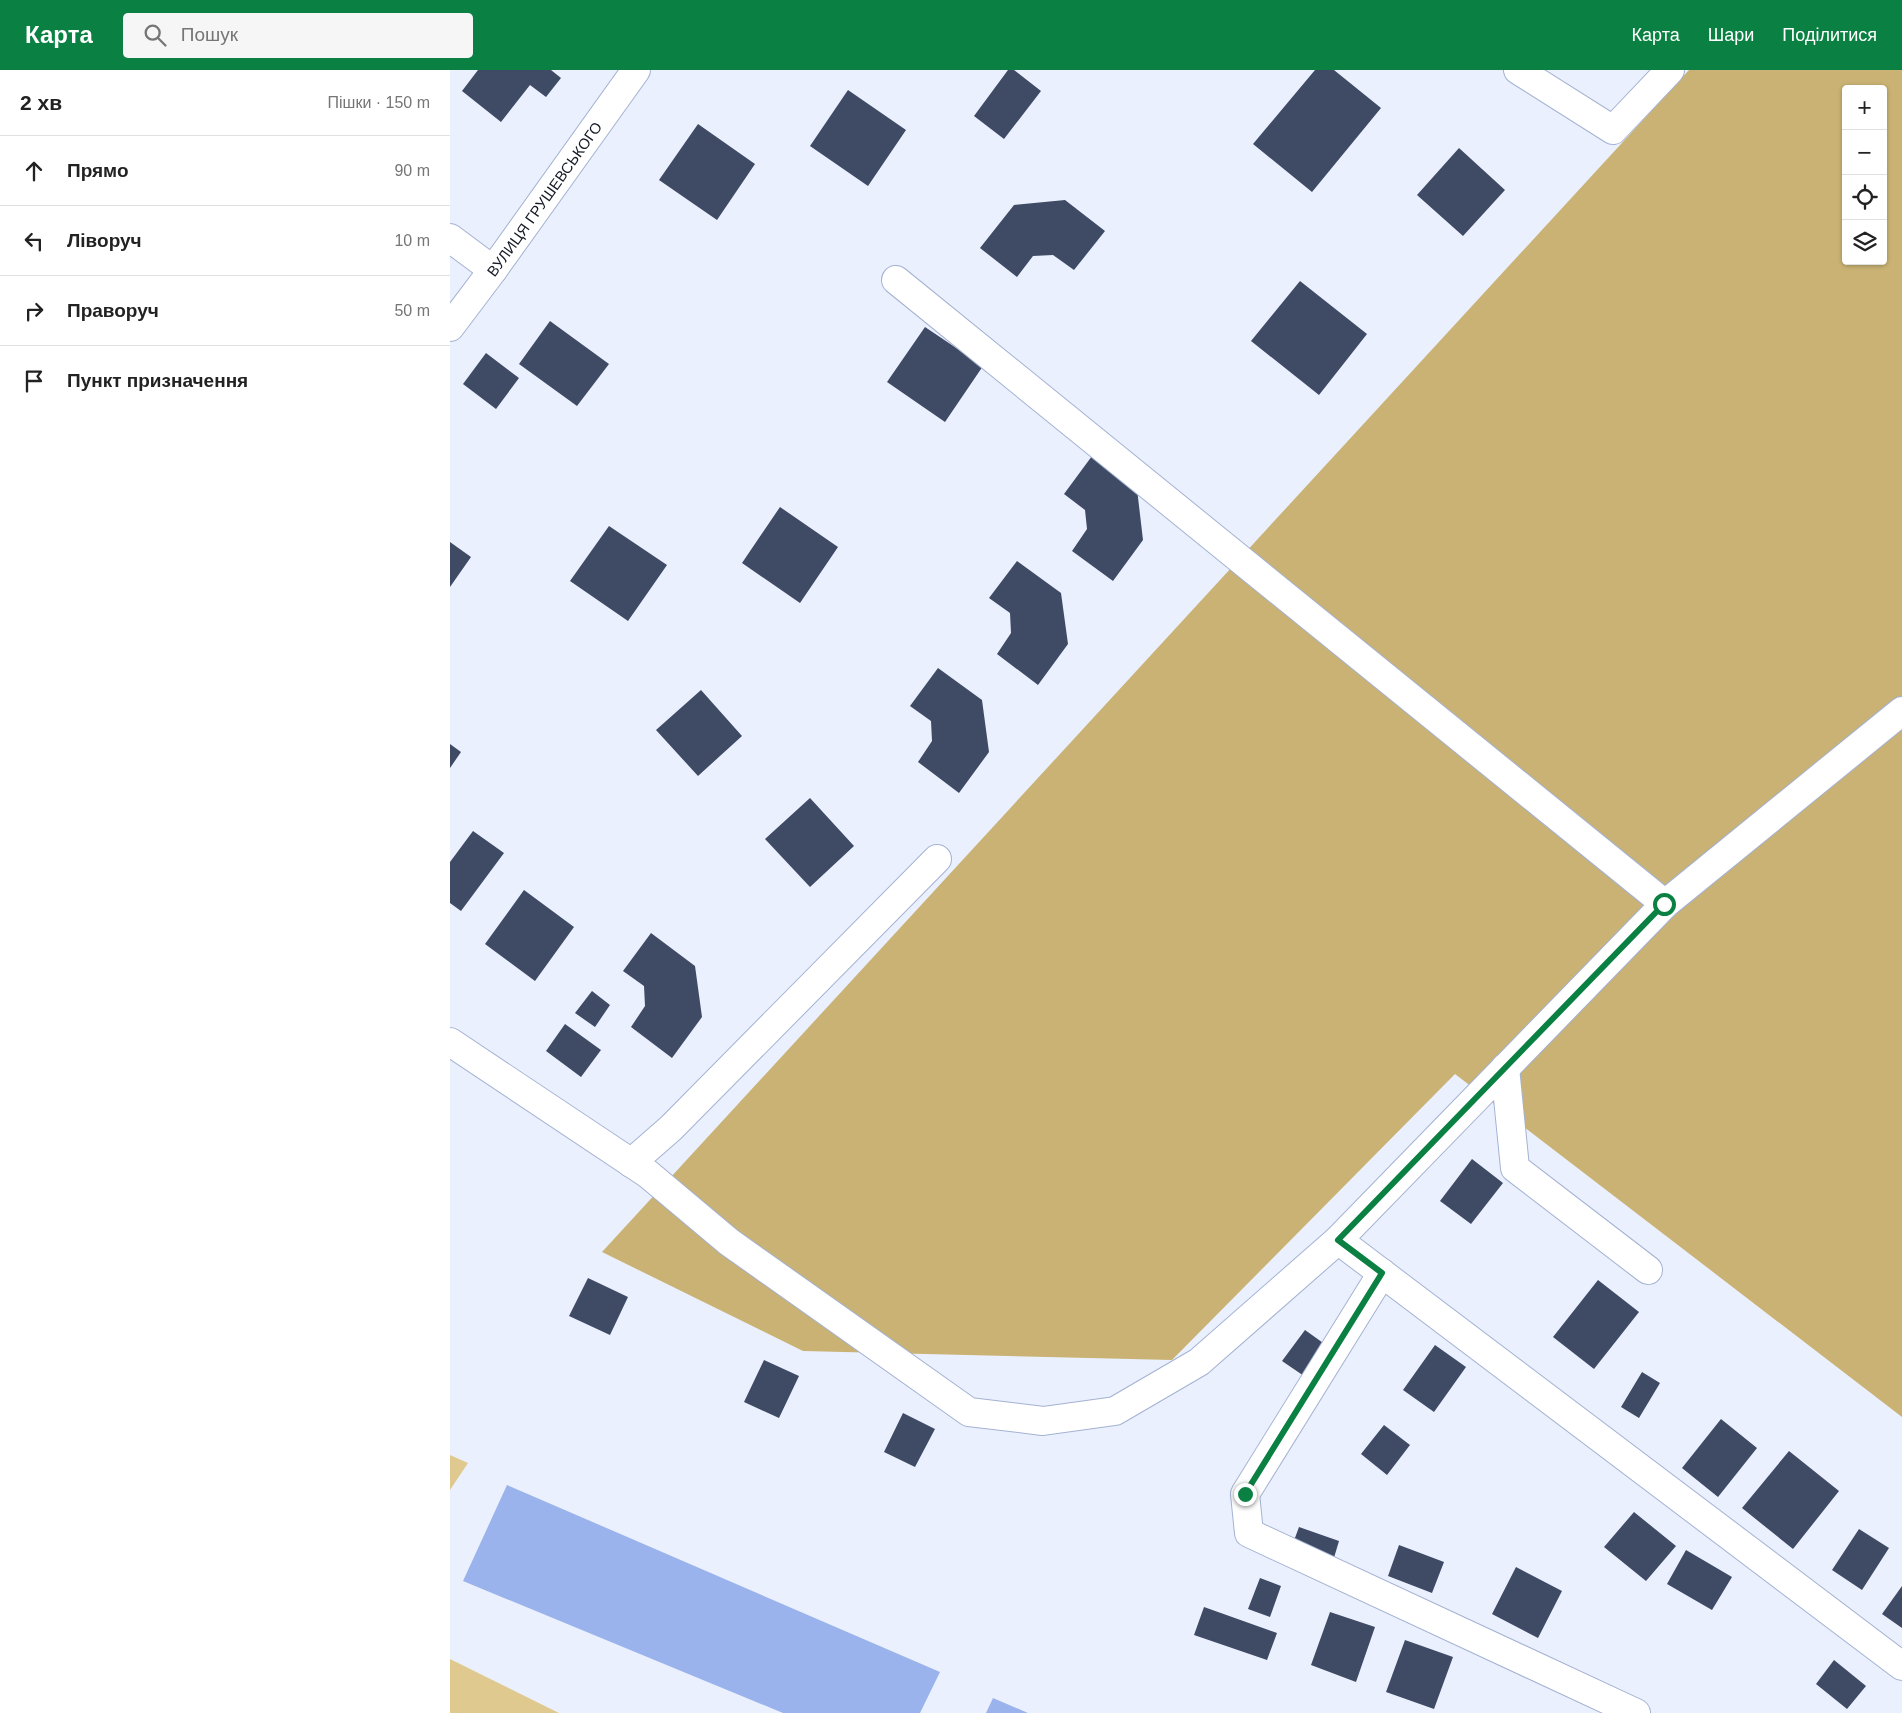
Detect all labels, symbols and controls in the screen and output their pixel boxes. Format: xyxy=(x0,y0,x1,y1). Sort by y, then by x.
search box xyxy=(123,13,473,58)
text: Карта xyxy=(25,21,93,48)
icon: search xyxy=(141,21,169,49)
text: Пошук xyxy=(181,24,238,45)
text: Карта xyxy=(1632,25,1680,45)
text: Шари xyxy=(1708,25,1754,45)
text: Поділитися xyxy=(1782,25,1877,45)
map controls xyxy=(1842,85,1887,265)
button: + xyxy=(1842,85,1887,130)
text: 2 хв xyxy=(20,91,62,114)
text: Пішки · 150 m xyxy=(327,94,430,111)
street label: ВУЛИЦЯ ГРУШЕВСЬКОГО xyxy=(483,118,605,279)
button: − xyxy=(1842,130,1887,175)
icon: ahead xyxy=(20,157,48,185)
text: Прямо xyxy=(67,160,129,181)
text: 90 m xyxy=(394,162,430,179)
button: locate xyxy=(1842,175,1887,220)
button: layers xyxy=(1842,220,1887,265)
icon: left xyxy=(20,227,48,255)
text: Ліворуч xyxy=(67,230,142,251)
text: 10 m xyxy=(394,232,430,249)
icon: right xyxy=(20,297,48,325)
text: Праворуч xyxy=(67,300,159,321)
text: 50 m xyxy=(394,302,430,319)
icon: arrive xyxy=(20,367,48,395)
text: Пункт призначення xyxy=(67,370,248,391)
route start xyxy=(1653,893,1676,916)
route end xyxy=(1234,1483,1257,1506)

